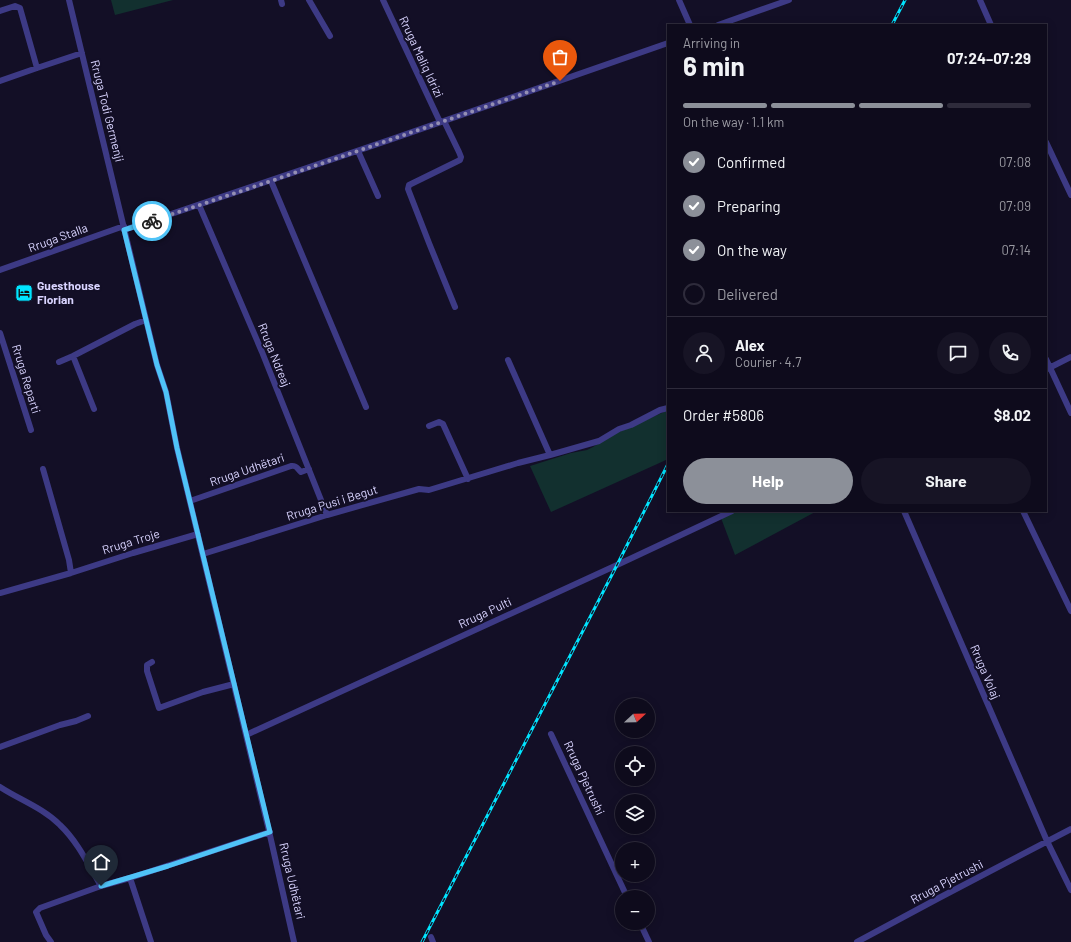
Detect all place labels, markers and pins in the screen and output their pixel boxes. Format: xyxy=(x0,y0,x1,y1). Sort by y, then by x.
pin xyxy=(543,40,577,81)
place label: Guesthouse Florian xyxy=(37,278,101,306)
hotel icon: Guesthouse Florian xyxy=(14,283,34,303)
pin xyxy=(84,845,118,886)

